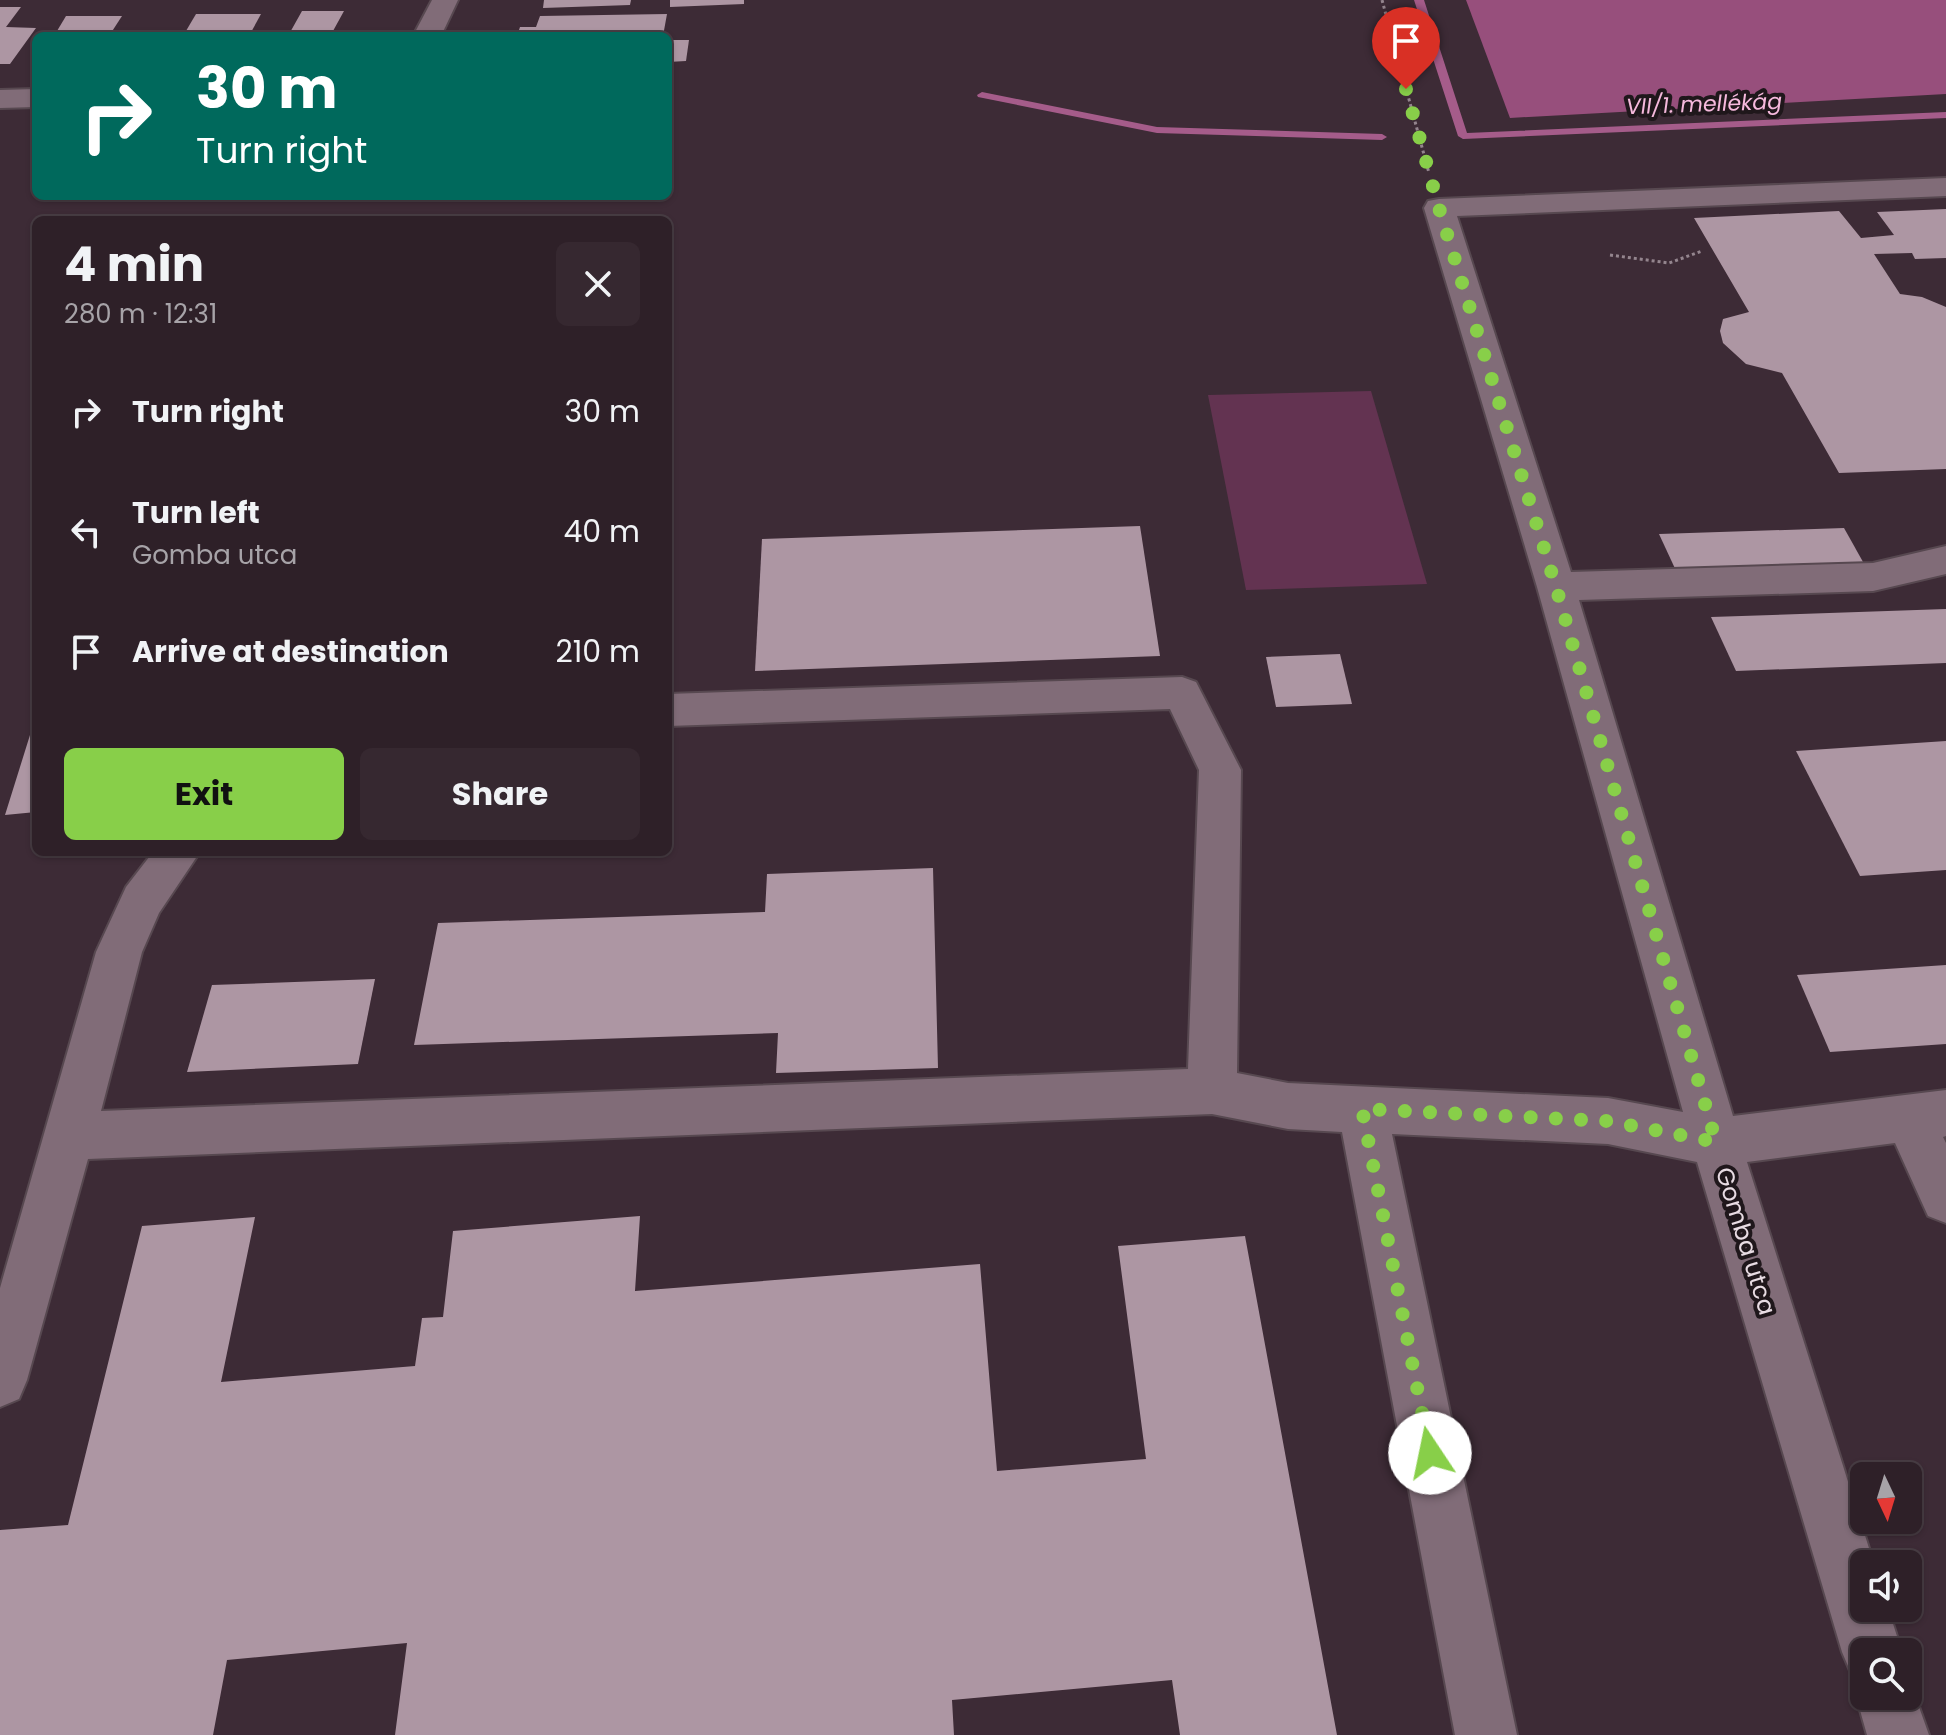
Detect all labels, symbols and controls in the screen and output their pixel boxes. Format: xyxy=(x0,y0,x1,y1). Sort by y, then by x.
pin xyxy=(1372,7,1440,89)
icon: arrive xyxy=(1384,19,1428,63)
text: 30 m xyxy=(196,49,338,128)
icon: right xyxy=(64,64,168,168)
water label: VII/1. mellékág xyxy=(1625,86,1783,122)
text: Turn right xyxy=(196,125,367,176)
text: 4 min xyxy=(64,231,204,298)
button: close xyxy=(556,242,640,326)
text: 280 m · 12:31 xyxy=(64,296,217,332)
icon: right xyxy=(64,390,108,434)
text: Turn right xyxy=(132,390,284,433)
text: 30 m xyxy=(565,390,640,433)
text: Turn left xyxy=(132,491,260,534)
icon: left xyxy=(64,510,108,554)
text: 40 m xyxy=(563,510,640,553)
text: Gomba utca xyxy=(132,537,297,573)
icon: arrive xyxy=(64,630,108,674)
text: Arrive at destination xyxy=(132,630,449,673)
text: 210 m xyxy=(555,630,640,673)
button: Exit xyxy=(64,748,344,840)
button: Share xyxy=(360,748,640,840)
street label: Gomba utca xyxy=(1708,1163,1784,1319)
position arrow xyxy=(1388,1411,1472,1495)
north arrow xyxy=(1850,1462,1922,1534)
map controls xyxy=(1850,1462,1922,1710)
button: sound xyxy=(1850,1550,1922,1622)
button: search xyxy=(1850,1638,1922,1710)

